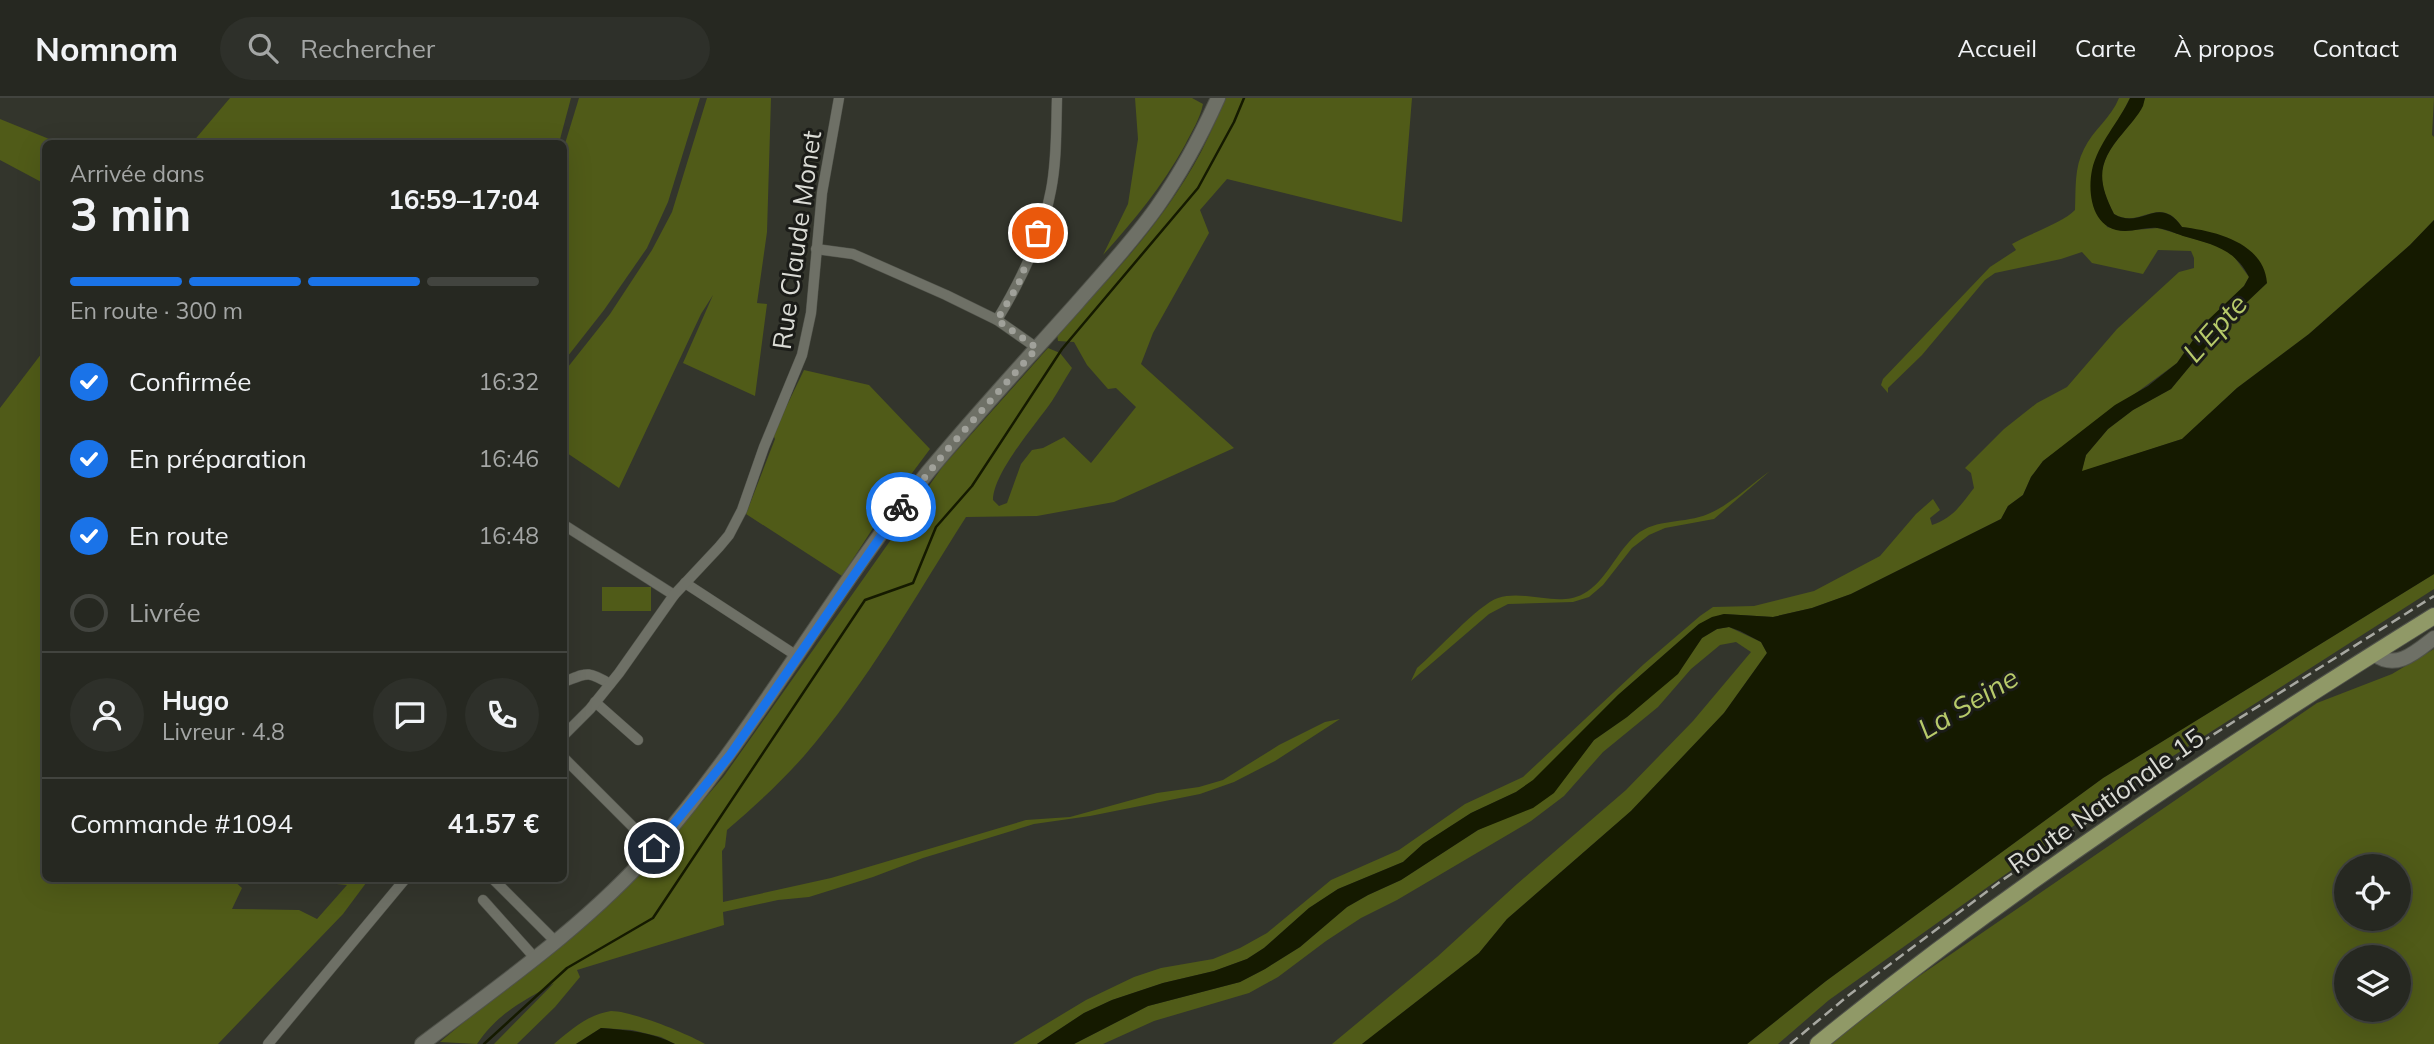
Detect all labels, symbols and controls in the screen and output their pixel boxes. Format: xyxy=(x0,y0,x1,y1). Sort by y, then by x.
search box xyxy=(220,17,710,80)
text: Nomnom xyxy=(35,28,178,69)
icon: search xyxy=(244,29,282,67)
text: Rechercher xyxy=(300,32,435,65)
text: Accueil xyxy=(1958,33,2037,63)
text: Carte xyxy=(2075,33,2136,63)
text: À propos xyxy=(2174,33,2275,63)
text: Contact xyxy=(2313,33,2399,63)
street label: Rue Claude Monet xyxy=(765,128,828,351)
text: Arrivée dans xyxy=(70,159,205,188)
text: 16:59–17:04 xyxy=(388,183,539,216)
text: 3 min xyxy=(70,185,191,243)
pin xyxy=(1008,203,1068,263)
icon: bag xyxy=(1019,214,1057,252)
water label: L'Epte xyxy=(2175,286,2254,369)
text: En route · 300 m xyxy=(70,296,243,325)
icon: check xyxy=(70,363,108,401)
text: Confirmée xyxy=(129,365,251,398)
text: 16:32 xyxy=(479,367,539,396)
icon: check xyxy=(70,440,108,478)
text: En préparation xyxy=(129,442,307,475)
text: 16:46 xyxy=(479,444,539,473)
courier xyxy=(866,472,936,542)
icon: bike xyxy=(882,488,920,526)
icon: check xyxy=(70,517,108,555)
text: En route xyxy=(129,519,229,552)
text: 16:48 xyxy=(479,521,539,550)
text: Livrée xyxy=(129,596,201,629)
water label: La Seine xyxy=(1911,659,2024,746)
button: person xyxy=(70,678,144,752)
button: chat xyxy=(373,678,447,752)
button: phone xyxy=(465,678,539,752)
text: Hugo xyxy=(162,684,229,717)
text: Livreur · 4.8 xyxy=(162,717,285,746)
street label: Route Nationale 15 xyxy=(2001,721,2210,881)
text: Commande #1094 xyxy=(70,807,293,840)
text: 41.57 € xyxy=(447,807,539,840)
pin xyxy=(624,818,684,878)
icon: home xyxy=(635,829,673,867)
map controls xyxy=(2334,854,2411,1022)
button: locate xyxy=(2334,854,2411,931)
button: layers xyxy=(2334,945,2411,1022)

